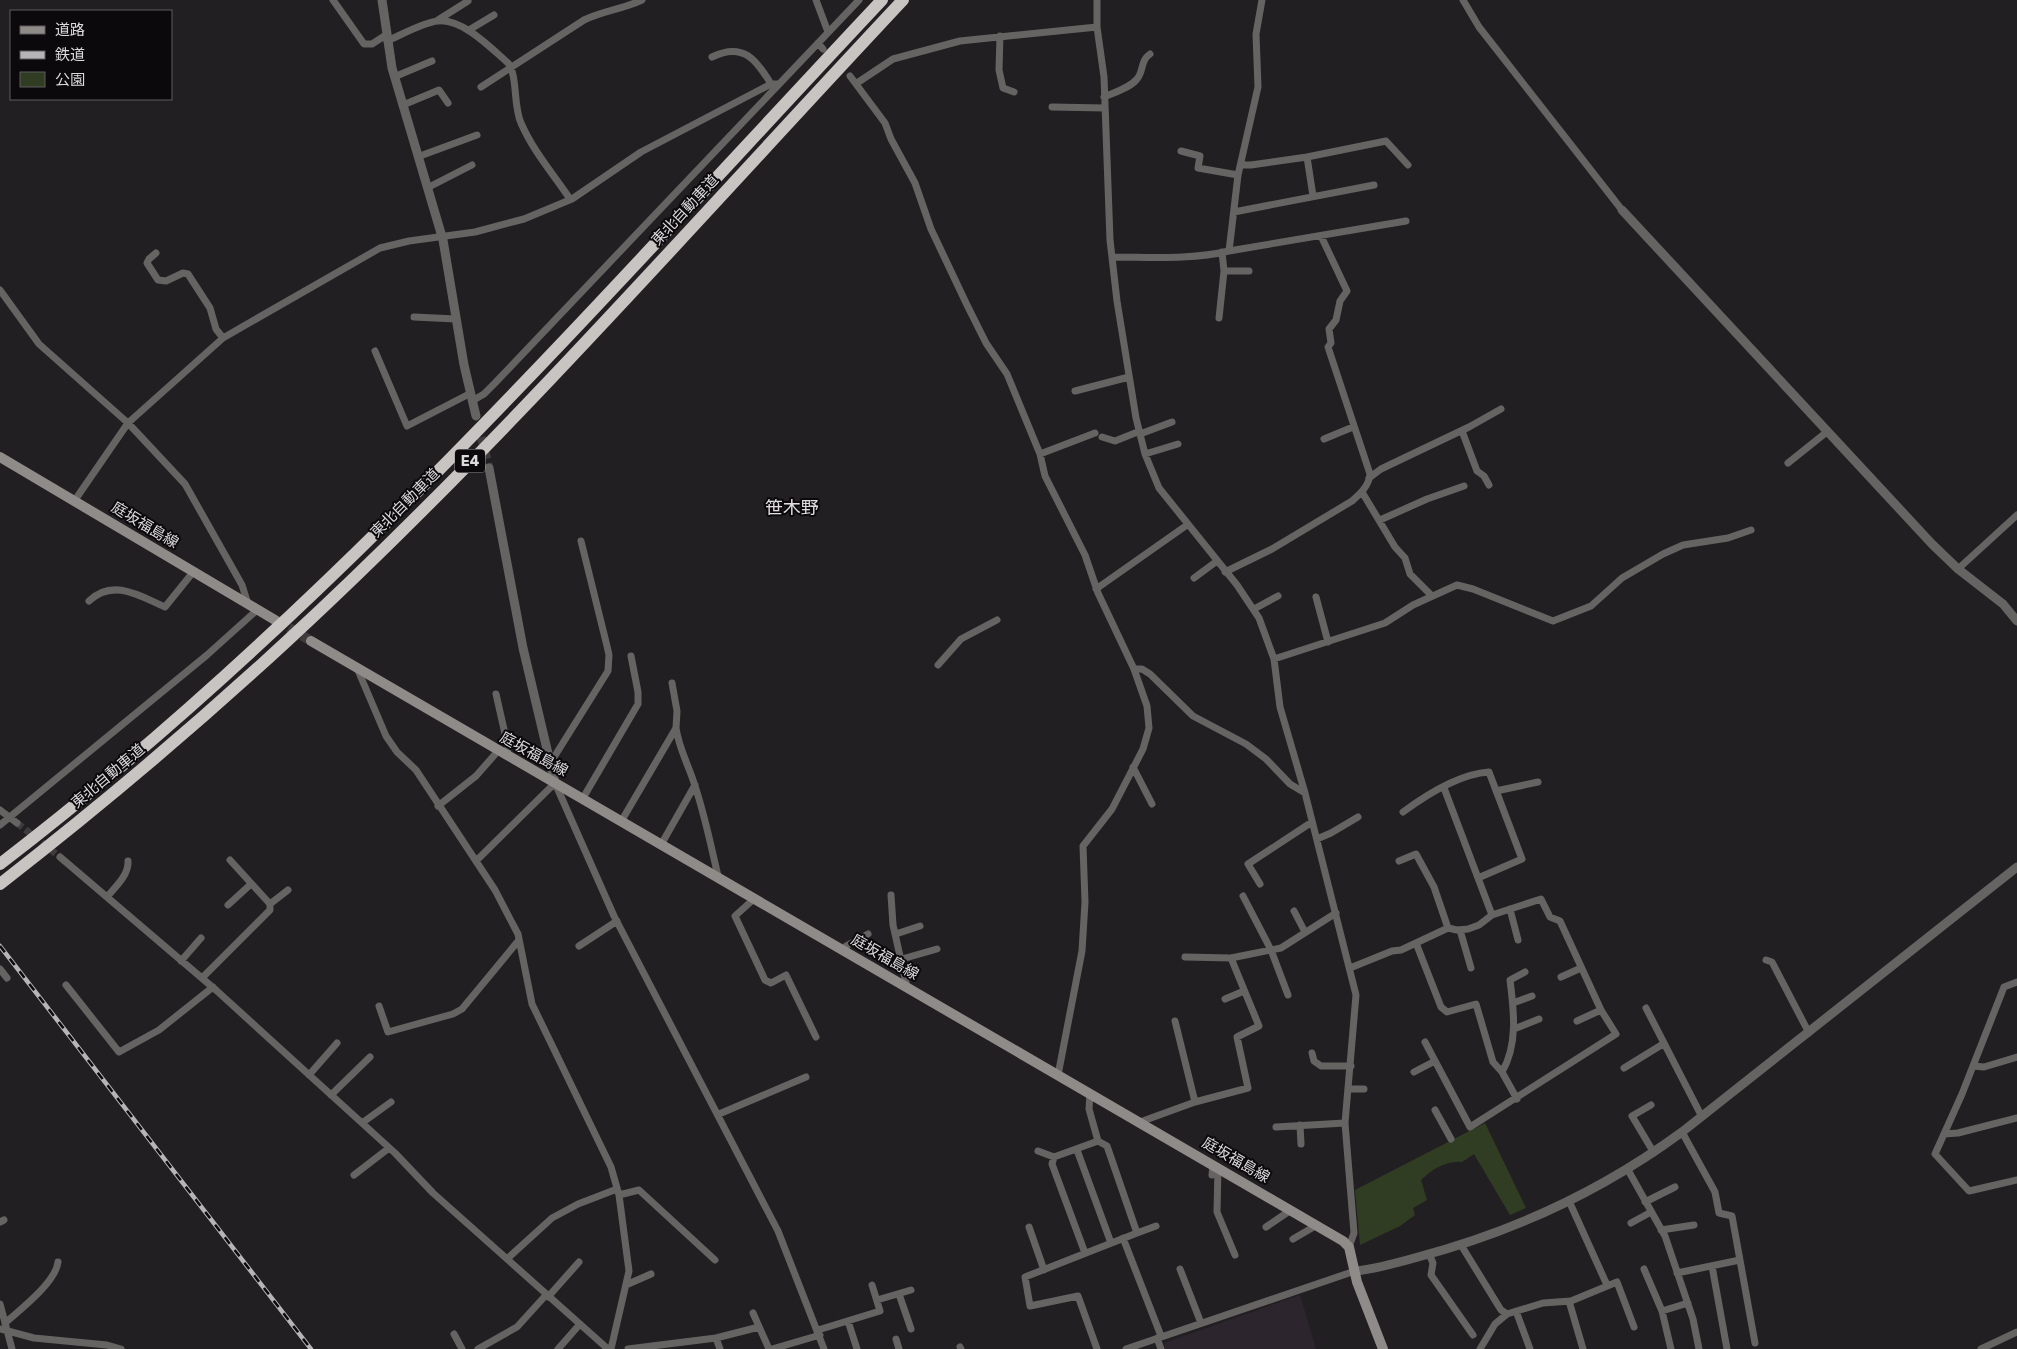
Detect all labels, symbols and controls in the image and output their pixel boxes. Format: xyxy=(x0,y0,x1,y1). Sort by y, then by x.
legend xyxy=(10,10,172,100)
text: 道路 xyxy=(55,21,85,39)
text: 鉄道 xyxy=(55,46,85,64)
text: 公園 xyxy=(55,71,85,89)
street label: 東北自動車道 xyxy=(648,171,722,249)
road number: E4 xyxy=(455,450,485,472)
street label: 東北自動車道 xyxy=(367,465,443,541)
district label: 笹木野 xyxy=(765,497,819,519)
street label: 庭坂福島線 xyxy=(108,498,182,552)
street label: 庭坂福島線 xyxy=(497,728,571,780)
street label: 東北自動車道 xyxy=(68,740,148,812)
street label: 庭坂福島線 xyxy=(848,930,922,984)
street label: 庭坂福島線 xyxy=(1199,1133,1273,1187)

